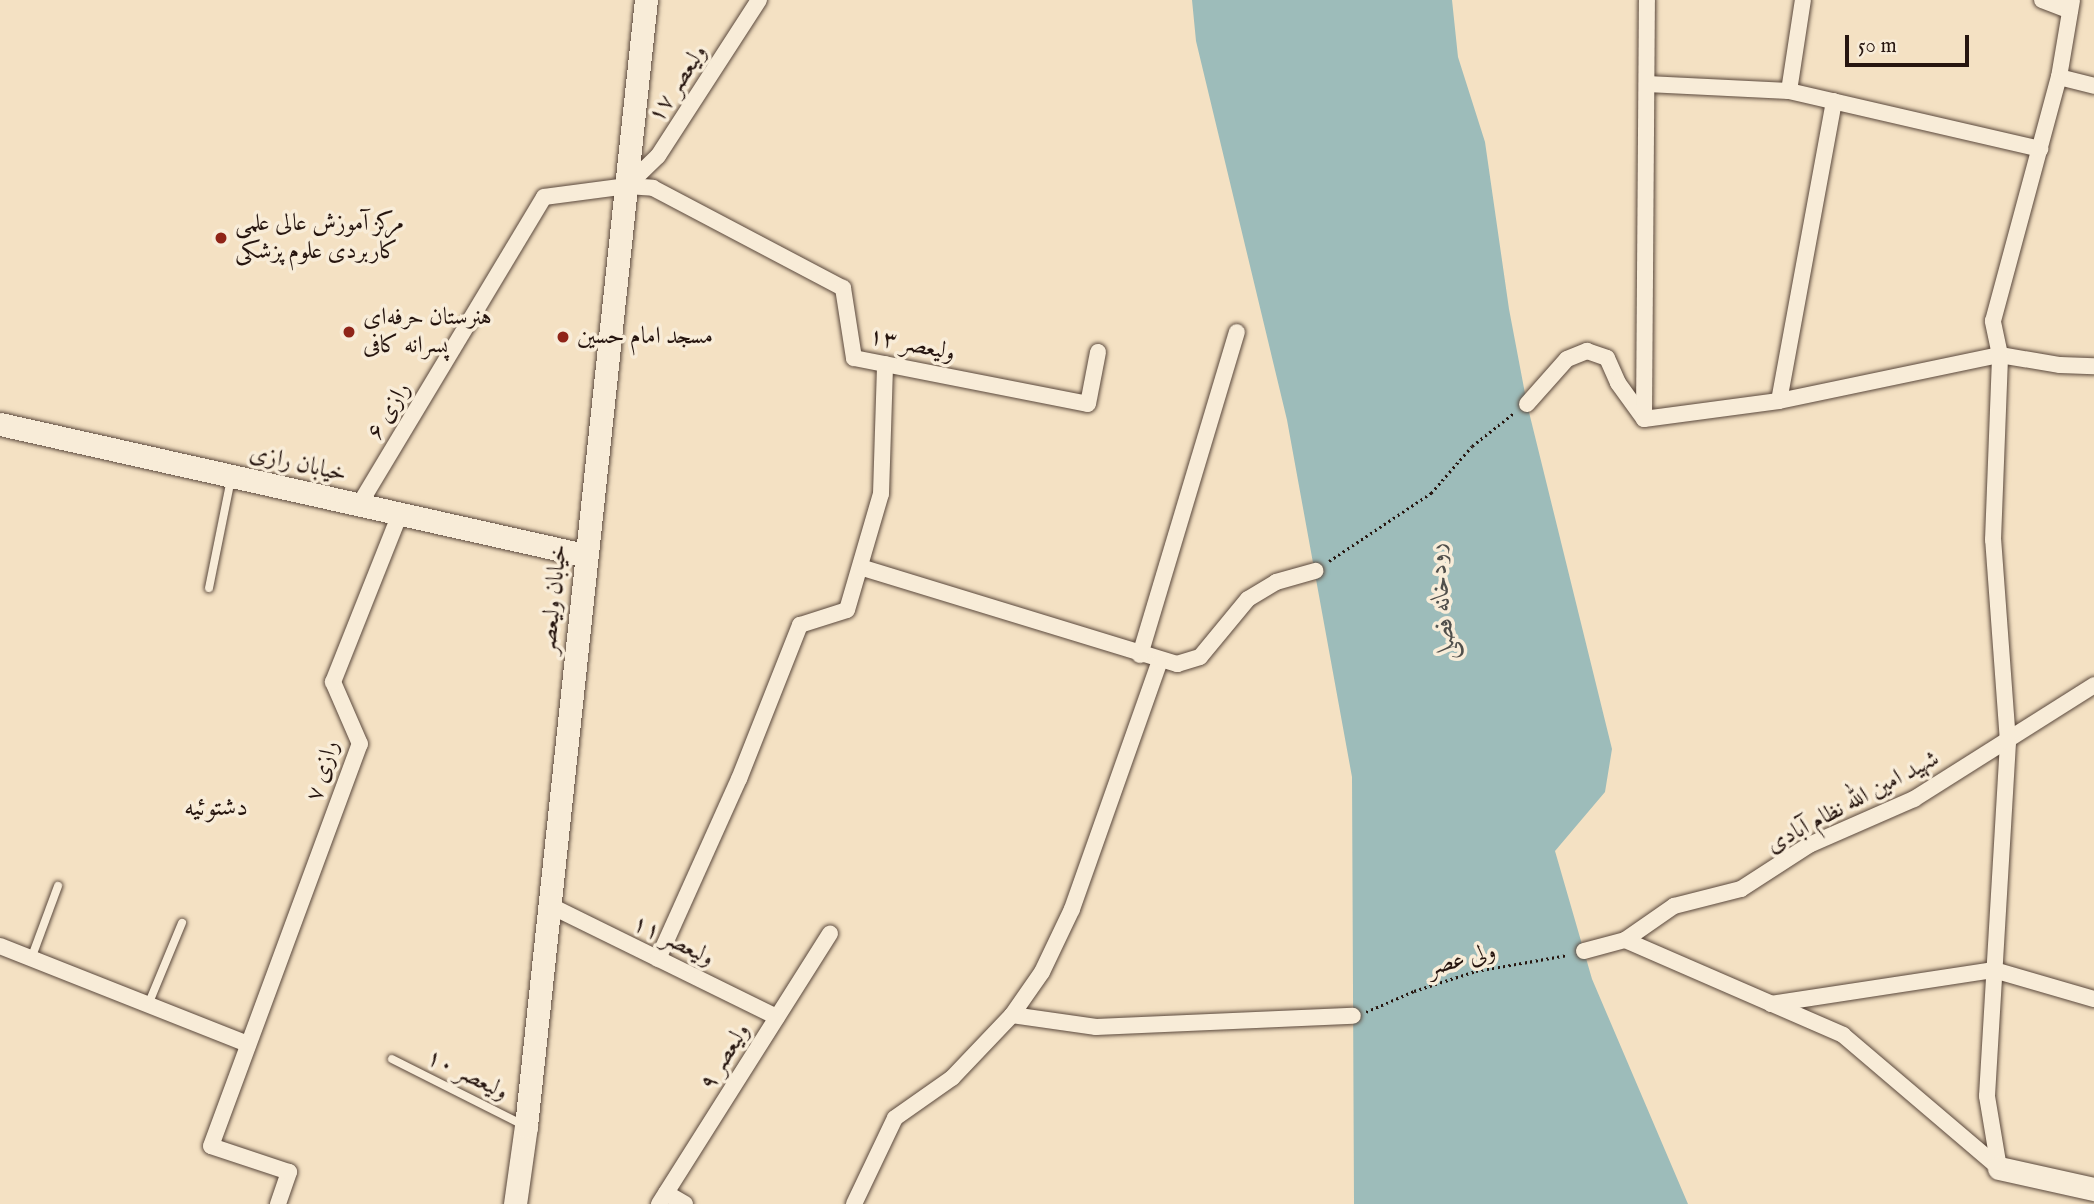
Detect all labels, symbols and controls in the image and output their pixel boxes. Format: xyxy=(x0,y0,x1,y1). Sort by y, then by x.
scale bar xyxy=(1849,21,1973,65)
text: 50 m xyxy=(1858,33,1897,60)
street label: ولیعصر ۱۷ xyxy=(642,40,714,128)
place label: مرکز آموزش عالی علمی کاربردی علوم پزشکی xyxy=(235,210,404,266)
marker: مرکز آموزش عالی علمی کاربردی علوم پزشکی xyxy=(213,230,229,246)
place label: هنرستان حرفه‌ای پسرانه کافی xyxy=(363,304,492,360)
street label: ولیعصر ۱۳ xyxy=(866,322,958,368)
place label: مسجد امام حسین xyxy=(577,323,713,351)
marker: هنرستان حرفه‌ای پسرانه کافی xyxy=(341,324,357,340)
marker: مسجد امام حسین xyxy=(555,329,571,345)
street label: رازی ۶ xyxy=(361,377,417,445)
street label: خیابان رازی xyxy=(247,439,349,489)
water label: رودخانه فصلی xyxy=(1420,542,1464,662)
street label: خیابان ولیعصر xyxy=(534,543,574,655)
street label: رازی ۷ xyxy=(300,737,346,805)
street label: شهید امین الله نظام آبادی xyxy=(1762,744,1944,860)
district label: دشتوئیه xyxy=(184,792,248,824)
street label: ولیعصر ۱۱ xyxy=(627,909,719,973)
street label: ولی عصر xyxy=(1425,937,1499,983)
street label: ولیعصر ۹ xyxy=(693,1018,757,1096)
street label: ولیعصر ۱۰ xyxy=(421,1043,513,1107)

